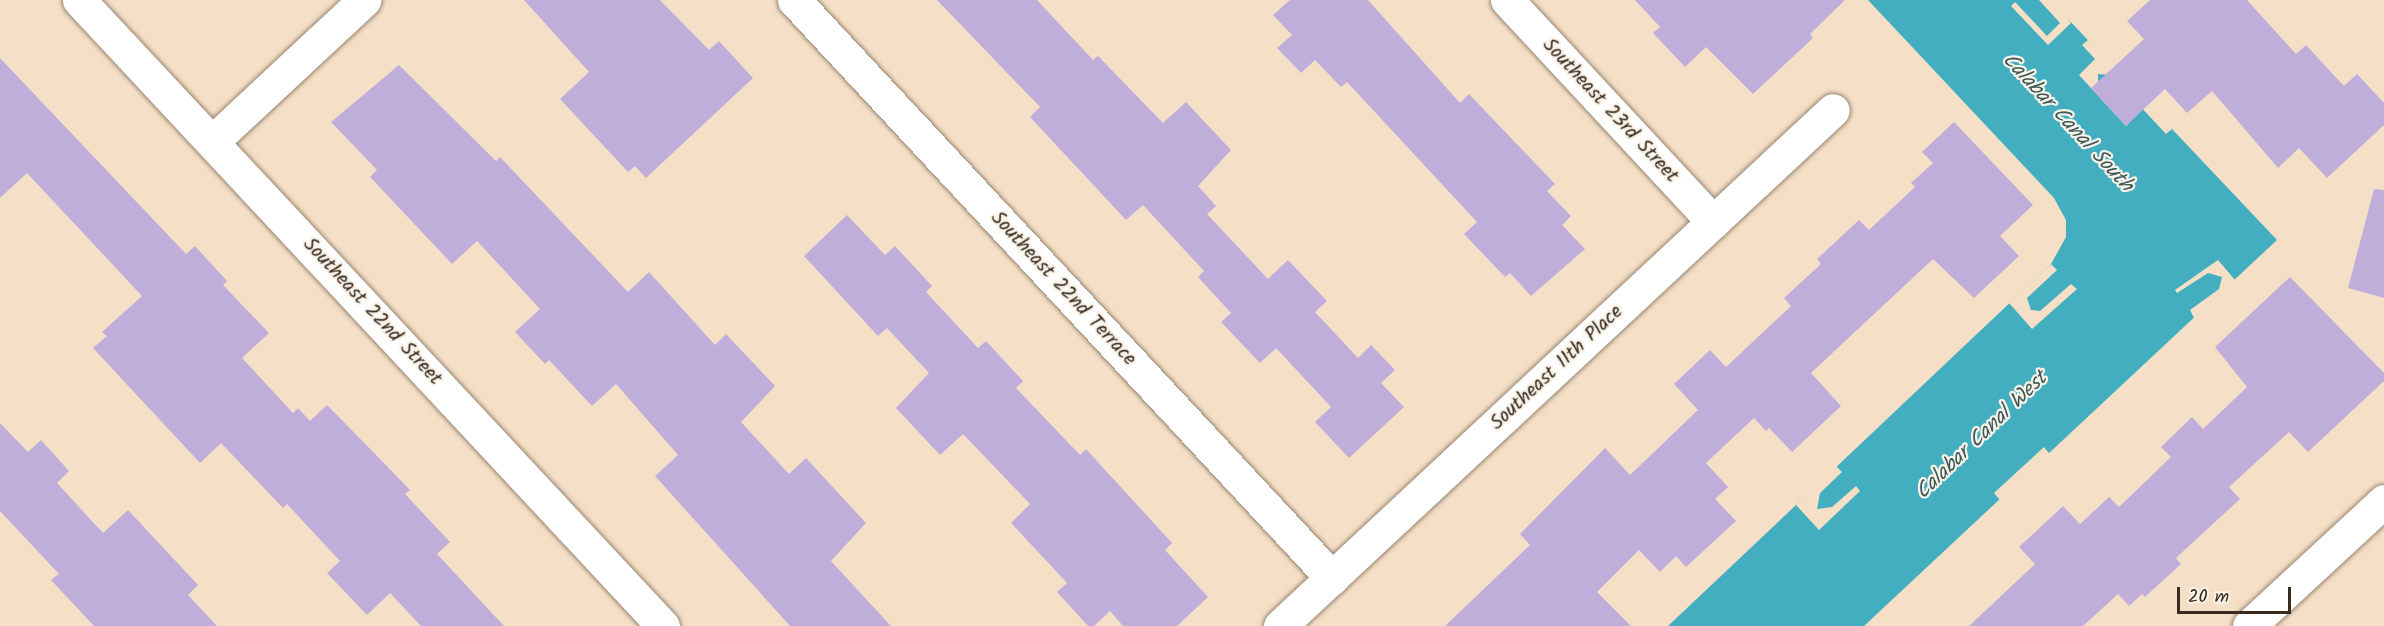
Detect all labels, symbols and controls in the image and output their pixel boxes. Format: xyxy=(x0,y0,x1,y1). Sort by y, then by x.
street label: Southeast 23rd Street xyxy=(1537,34,1683,188)
water label: Calabar Canal South xyxy=(1996,48,2138,198)
street label: Southeast 22nd Terrace xyxy=(985,207,1141,371)
street label: Southeast 22nd Street xyxy=(297,233,447,391)
street label: Southeast 11th Place xyxy=(1486,300,1628,436)
water label: Calabar Canal West xyxy=(1911,367,2053,505)
scale bar xyxy=(2180,575,2294,613)
text: 20 m xyxy=(2188,583,2229,612)

